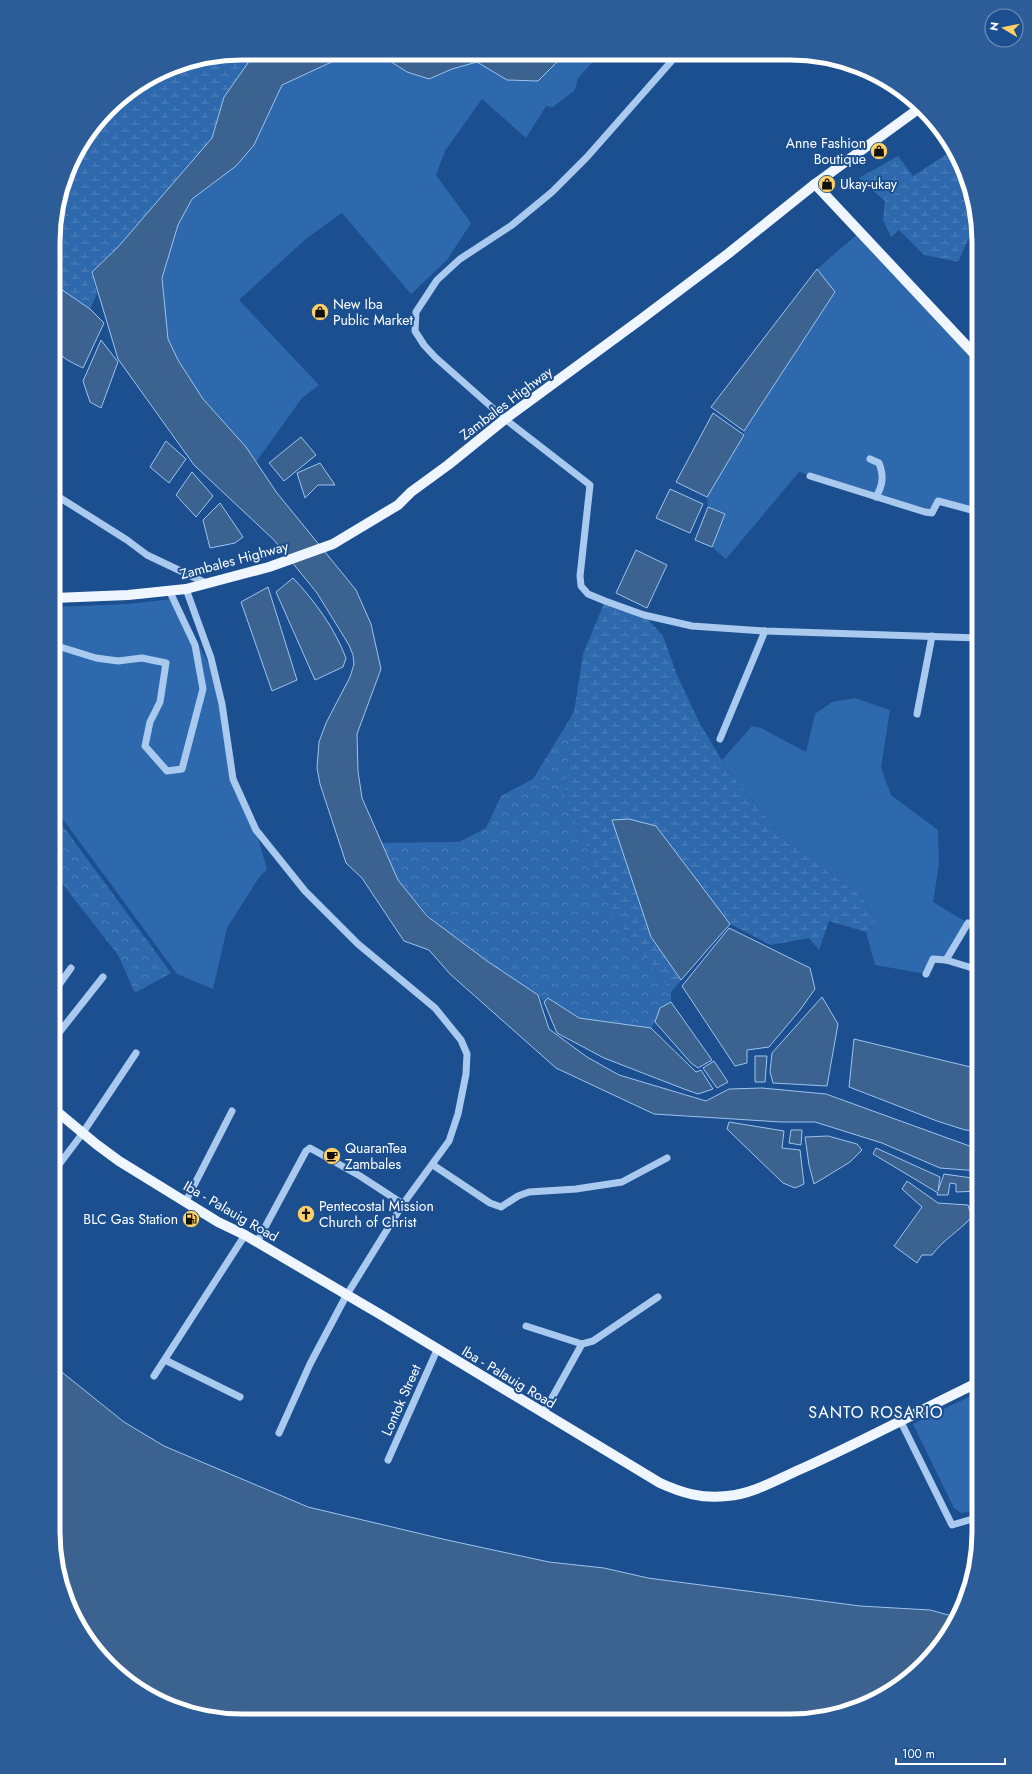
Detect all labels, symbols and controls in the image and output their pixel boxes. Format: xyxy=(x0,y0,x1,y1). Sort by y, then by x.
north arrow xyxy=(984,8,1024,48)
text: N xyxy=(986,21,1003,32)
place label: Anne Fashion Boutique xyxy=(786,133,866,169)
shop icon: Anne Fashion Boutique xyxy=(869,141,889,161)
shop icon: Ukay-ukay xyxy=(817,174,837,194)
place label: Ukay-ukay xyxy=(840,174,898,194)
place label: New Iba Public Market xyxy=(333,294,414,330)
shop icon: New Iba Public Market xyxy=(310,302,330,322)
street label: Zambales Highway xyxy=(455,361,557,445)
street label: Zambales Highway xyxy=(178,536,291,584)
place label: QuaranTea Zambales xyxy=(345,1138,407,1174)
cafe icon: QuaranTea Zambales xyxy=(322,1146,342,1166)
street label: Iba - Palauig Road xyxy=(180,1176,282,1246)
place label: Pentecostal Mission Church of Christ xyxy=(319,1196,434,1232)
church icon: Pentecostal Mission Church of Christ xyxy=(296,1204,316,1224)
place label: BLC Gas Station xyxy=(83,1209,178,1229)
fuel station icon: BLC Gas Station xyxy=(181,1209,201,1229)
street label: Iba - Palauig Road xyxy=(458,1341,560,1413)
street label: Lontok Street xyxy=(376,1361,426,1439)
district label: SANTO ROSARIO xyxy=(808,1401,944,1424)
scale bar xyxy=(896,1740,1005,1766)
text: 100 m xyxy=(902,1745,935,1763)

